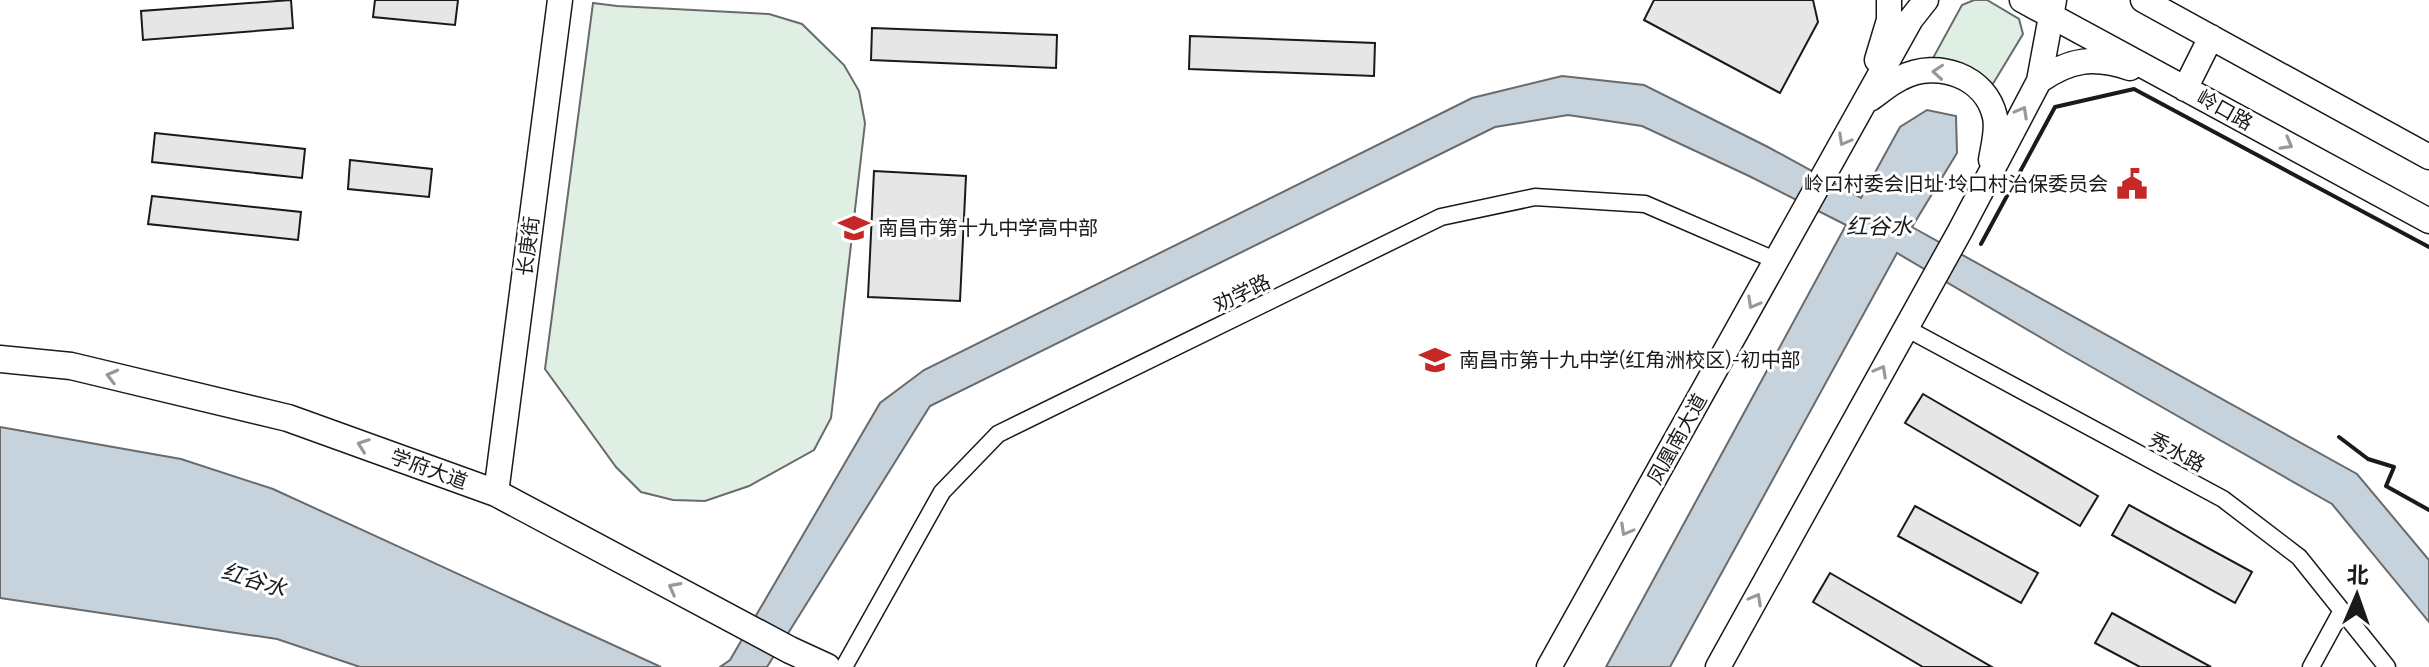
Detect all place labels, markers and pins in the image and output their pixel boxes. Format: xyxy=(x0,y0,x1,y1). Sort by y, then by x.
public building icon: 岭口村委会旧址·坽口村治保委员会 xyxy=(2115,167,2149,201)
place label: 岭口村委会旧址·坽口村治保委员会 xyxy=(1804,172,2108,196)
school or university icon: 南昌市第十九中学高中部 xyxy=(837,211,871,245)
place label: 南昌市第十九中学高中部 xyxy=(878,216,1098,240)
school or university icon: 南昌市第十九中学(红角洲校区)-初中部 xyxy=(1418,343,1452,377)
place label: 南昌市第十九中学(红角洲校区)-初中部 xyxy=(1459,348,1800,372)

